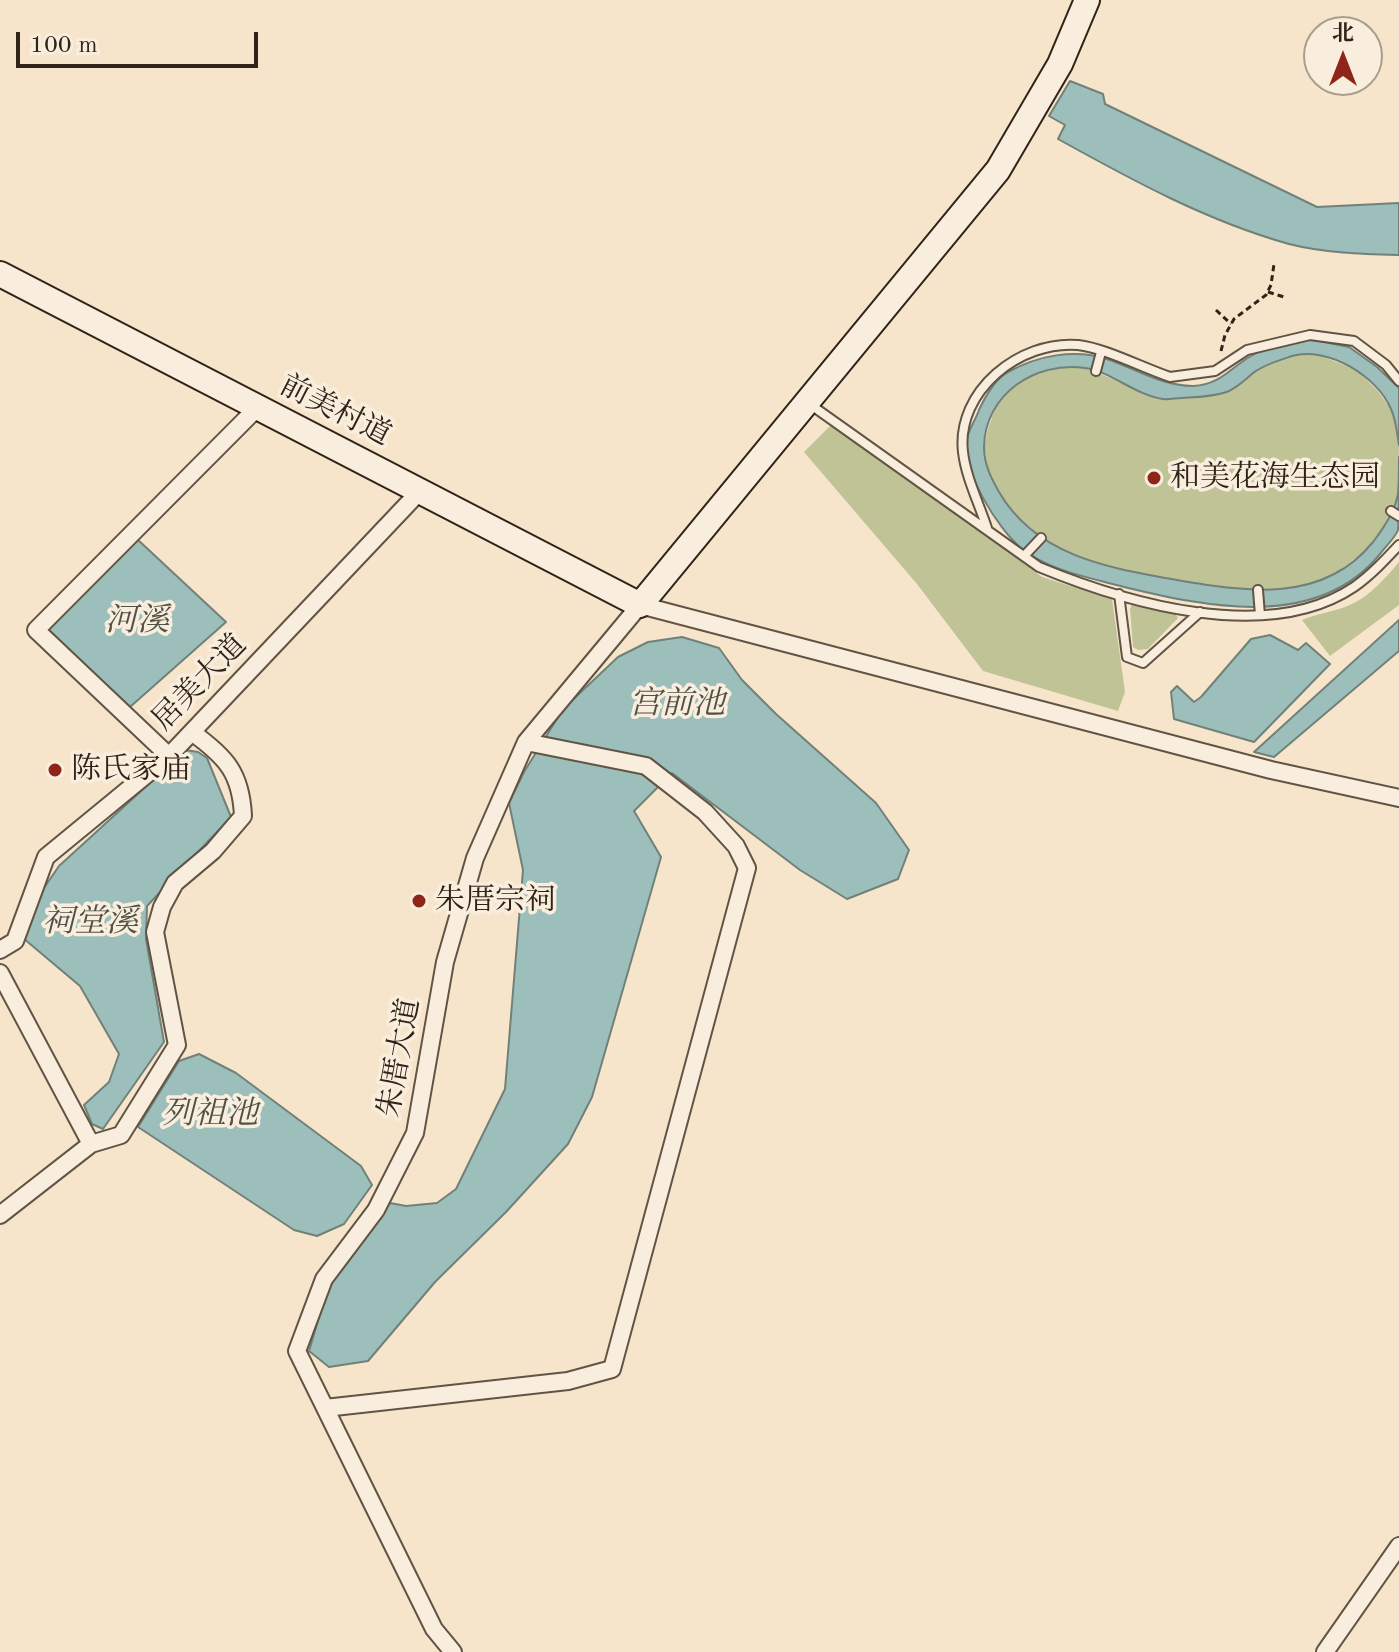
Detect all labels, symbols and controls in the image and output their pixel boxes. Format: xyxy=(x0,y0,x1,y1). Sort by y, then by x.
scale bar xyxy=(20,16,262,66)
north arrow xyxy=(1303,16,1383,96)
text: 北 xyxy=(1332,23,1354,45)
text: 100 m xyxy=(30,34,98,58)
street label: 前美村道 xyxy=(273,368,397,454)
place label: 和美花海生态园 xyxy=(1170,460,1380,496)
marker: 和美花海生态园 xyxy=(1145,469,1163,487)
water label: 河溪 xyxy=(105,603,169,641)
street label: 居美大道 xyxy=(145,627,255,739)
water label: 宫前池 xyxy=(629,686,725,724)
place label: 陈氏家庙 xyxy=(71,752,191,788)
marker: 陈氏家庙 xyxy=(46,761,64,779)
place label: 朱厝宗祠 xyxy=(435,883,555,919)
marker: 朱厝宗祠 xyxy=(410,892,428,910)
water label: 祠堂溪 xyxy=(42,904,138,942)
street label: 朱厝大道 xyxy=(372,996,428,1120)
water label: 列祖池 xyxy=(162,1096,258,1134)

